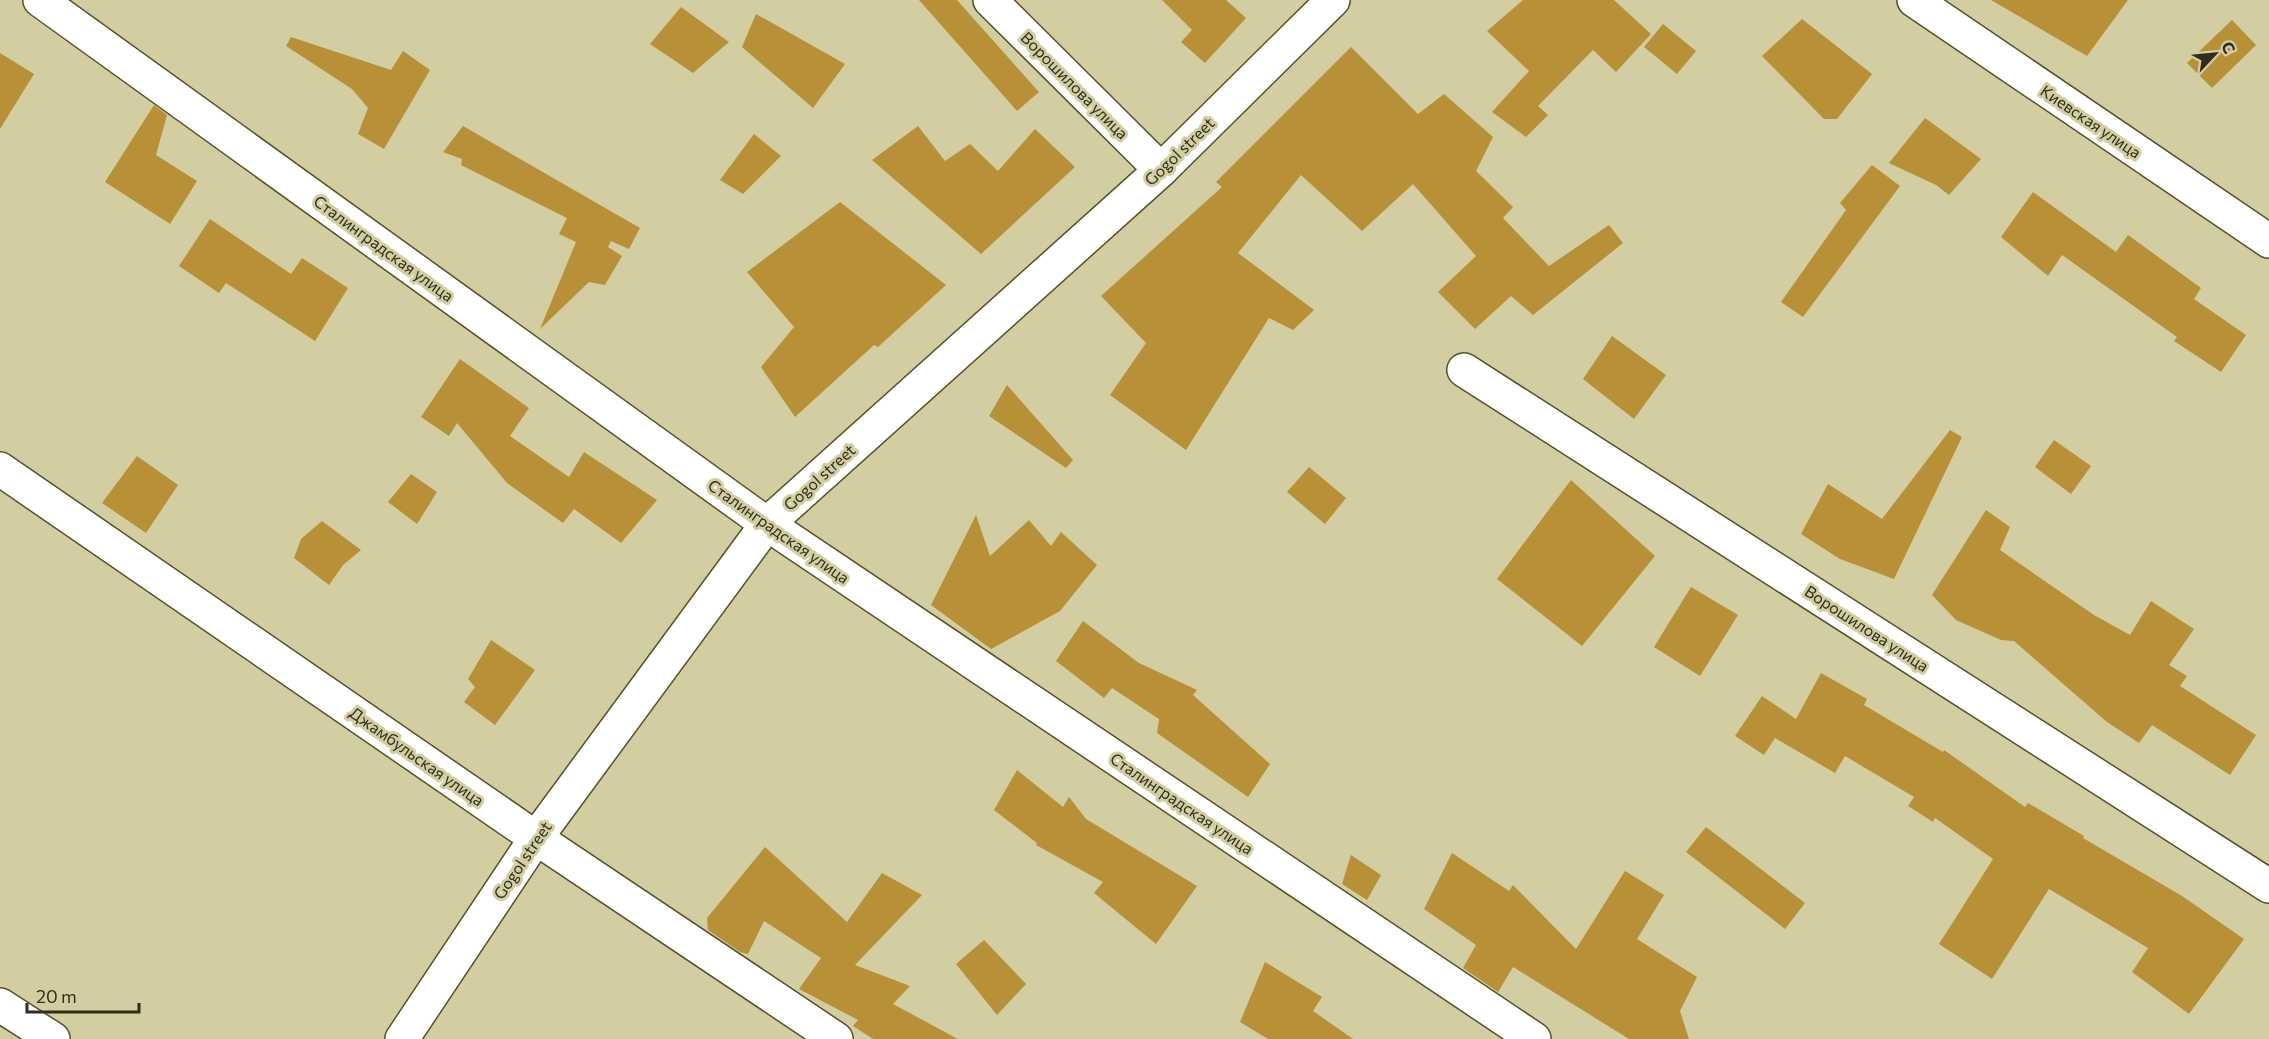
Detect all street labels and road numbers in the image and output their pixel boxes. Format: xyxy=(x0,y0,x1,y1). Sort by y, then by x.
street label: Ворошилова улица xyxy=(1017,27,1133,143)
street label: Киевская улица xyxy=(2037,80,2145,162)
street label: Gogol street xyxy=(1140,113,1218,189)
street label: Сталинградская улица xyxy=(310,191,458,305)
street label: Gogol street xyxy=(779,440,859,514)
street label: Сталинградская улица xyxy=(705,475,853,587)
street label: Ворошилова улица xyxy=(1802,581,1932,675)
street label: Джамбульская улица xyxy=(346,702,488,810)
street label: Сталинградская улица xyxy=(1107,748,1257,858)
street label: Gogol street xyxy=(489,817,555,903)

